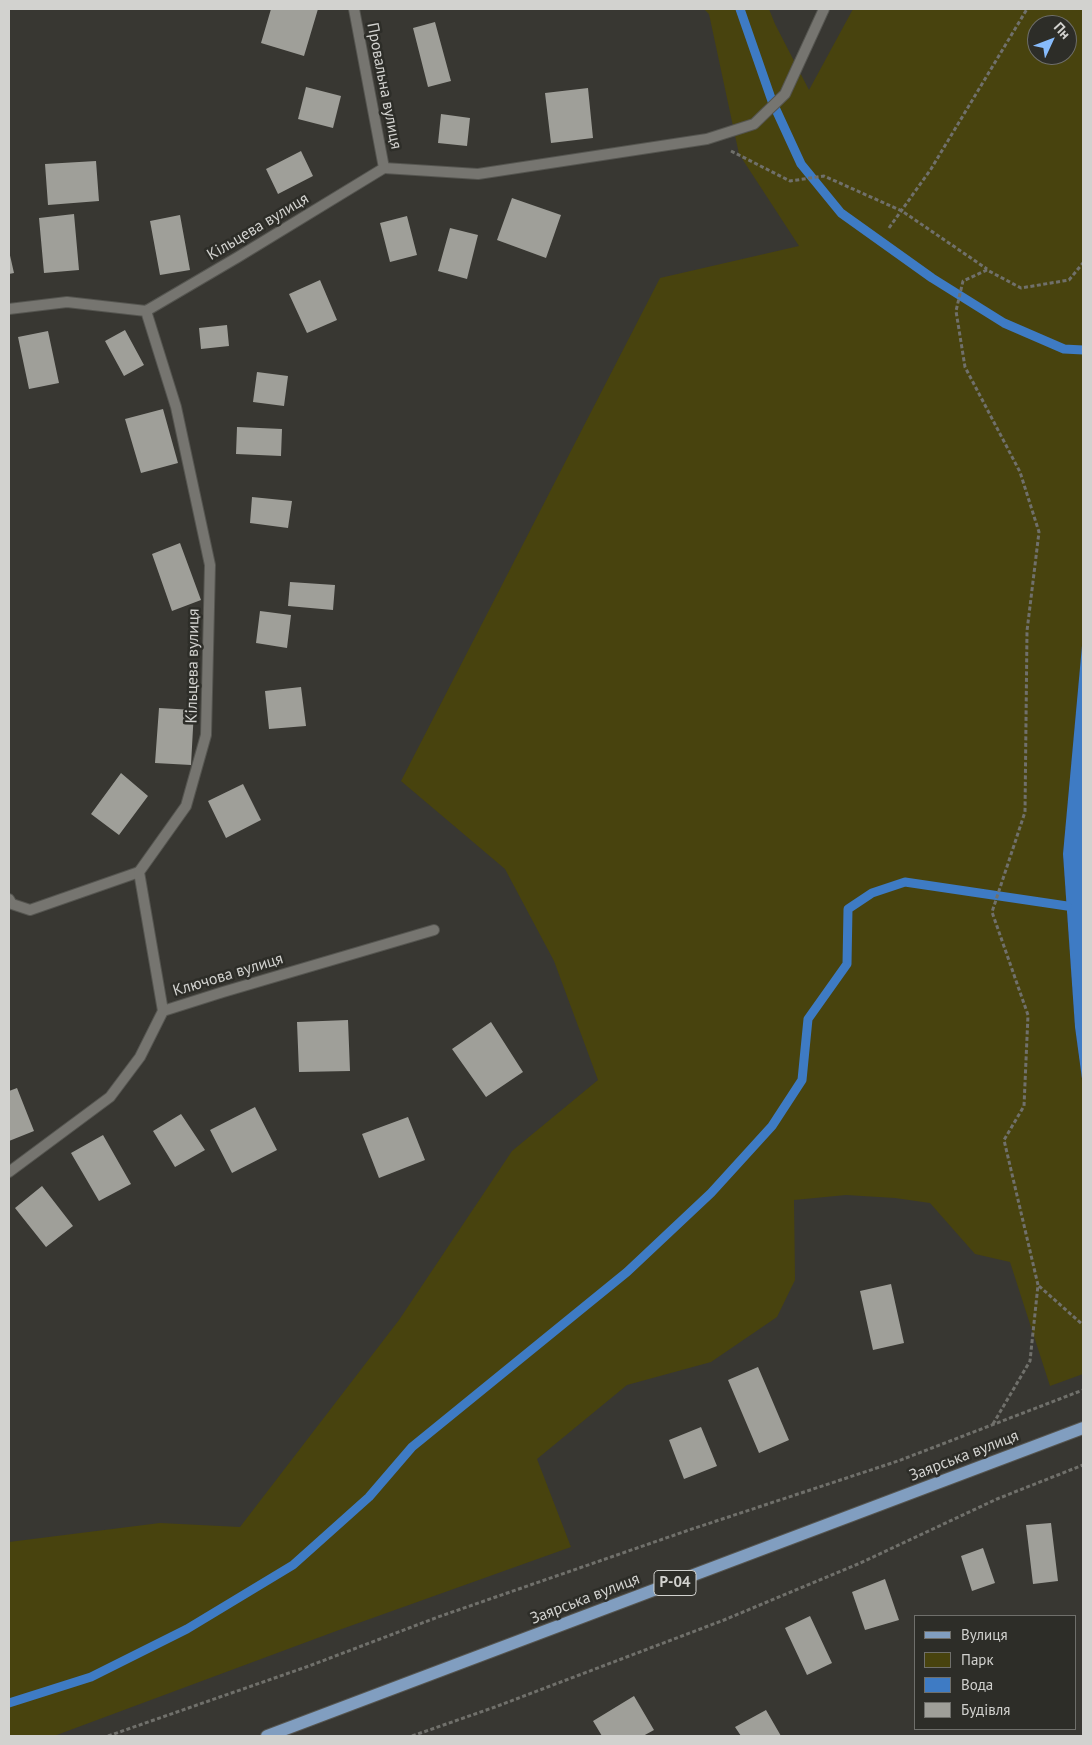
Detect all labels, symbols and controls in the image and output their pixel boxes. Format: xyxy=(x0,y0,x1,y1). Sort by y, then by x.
north arrow xyxy=(1027,15,1077,65)
text: Пн xyxy=(1050,18,1074,43)
street label: Провальна вулиця xyxy=(362,21,406,151)
street label: Кільцева вулиця xyxy=(204,189,312,265)
street label: Кільцева вулиця xyxy=(182,608,204,724)
street label: Ключова вулиця xyxy=(171,949,285,1001)
street label: Заярська вулиця xyxy=(907,1426,1021,1486)
street label: Заярська вулиця xyxy=(528,1569,642,1629)
road number: Р-04 xyxy=(654,1570,696,1596)
legend xyxy=(914,1615,1077,1730)
text: Вулиця xyxy=(961,1625,1008,1644)
text: Парк xyxy=(961,1650,994,1669)
text: Вода xyxy=(961,1675,993,1694)
text: Будівля xyxy=(961,1700,1010,1719)

